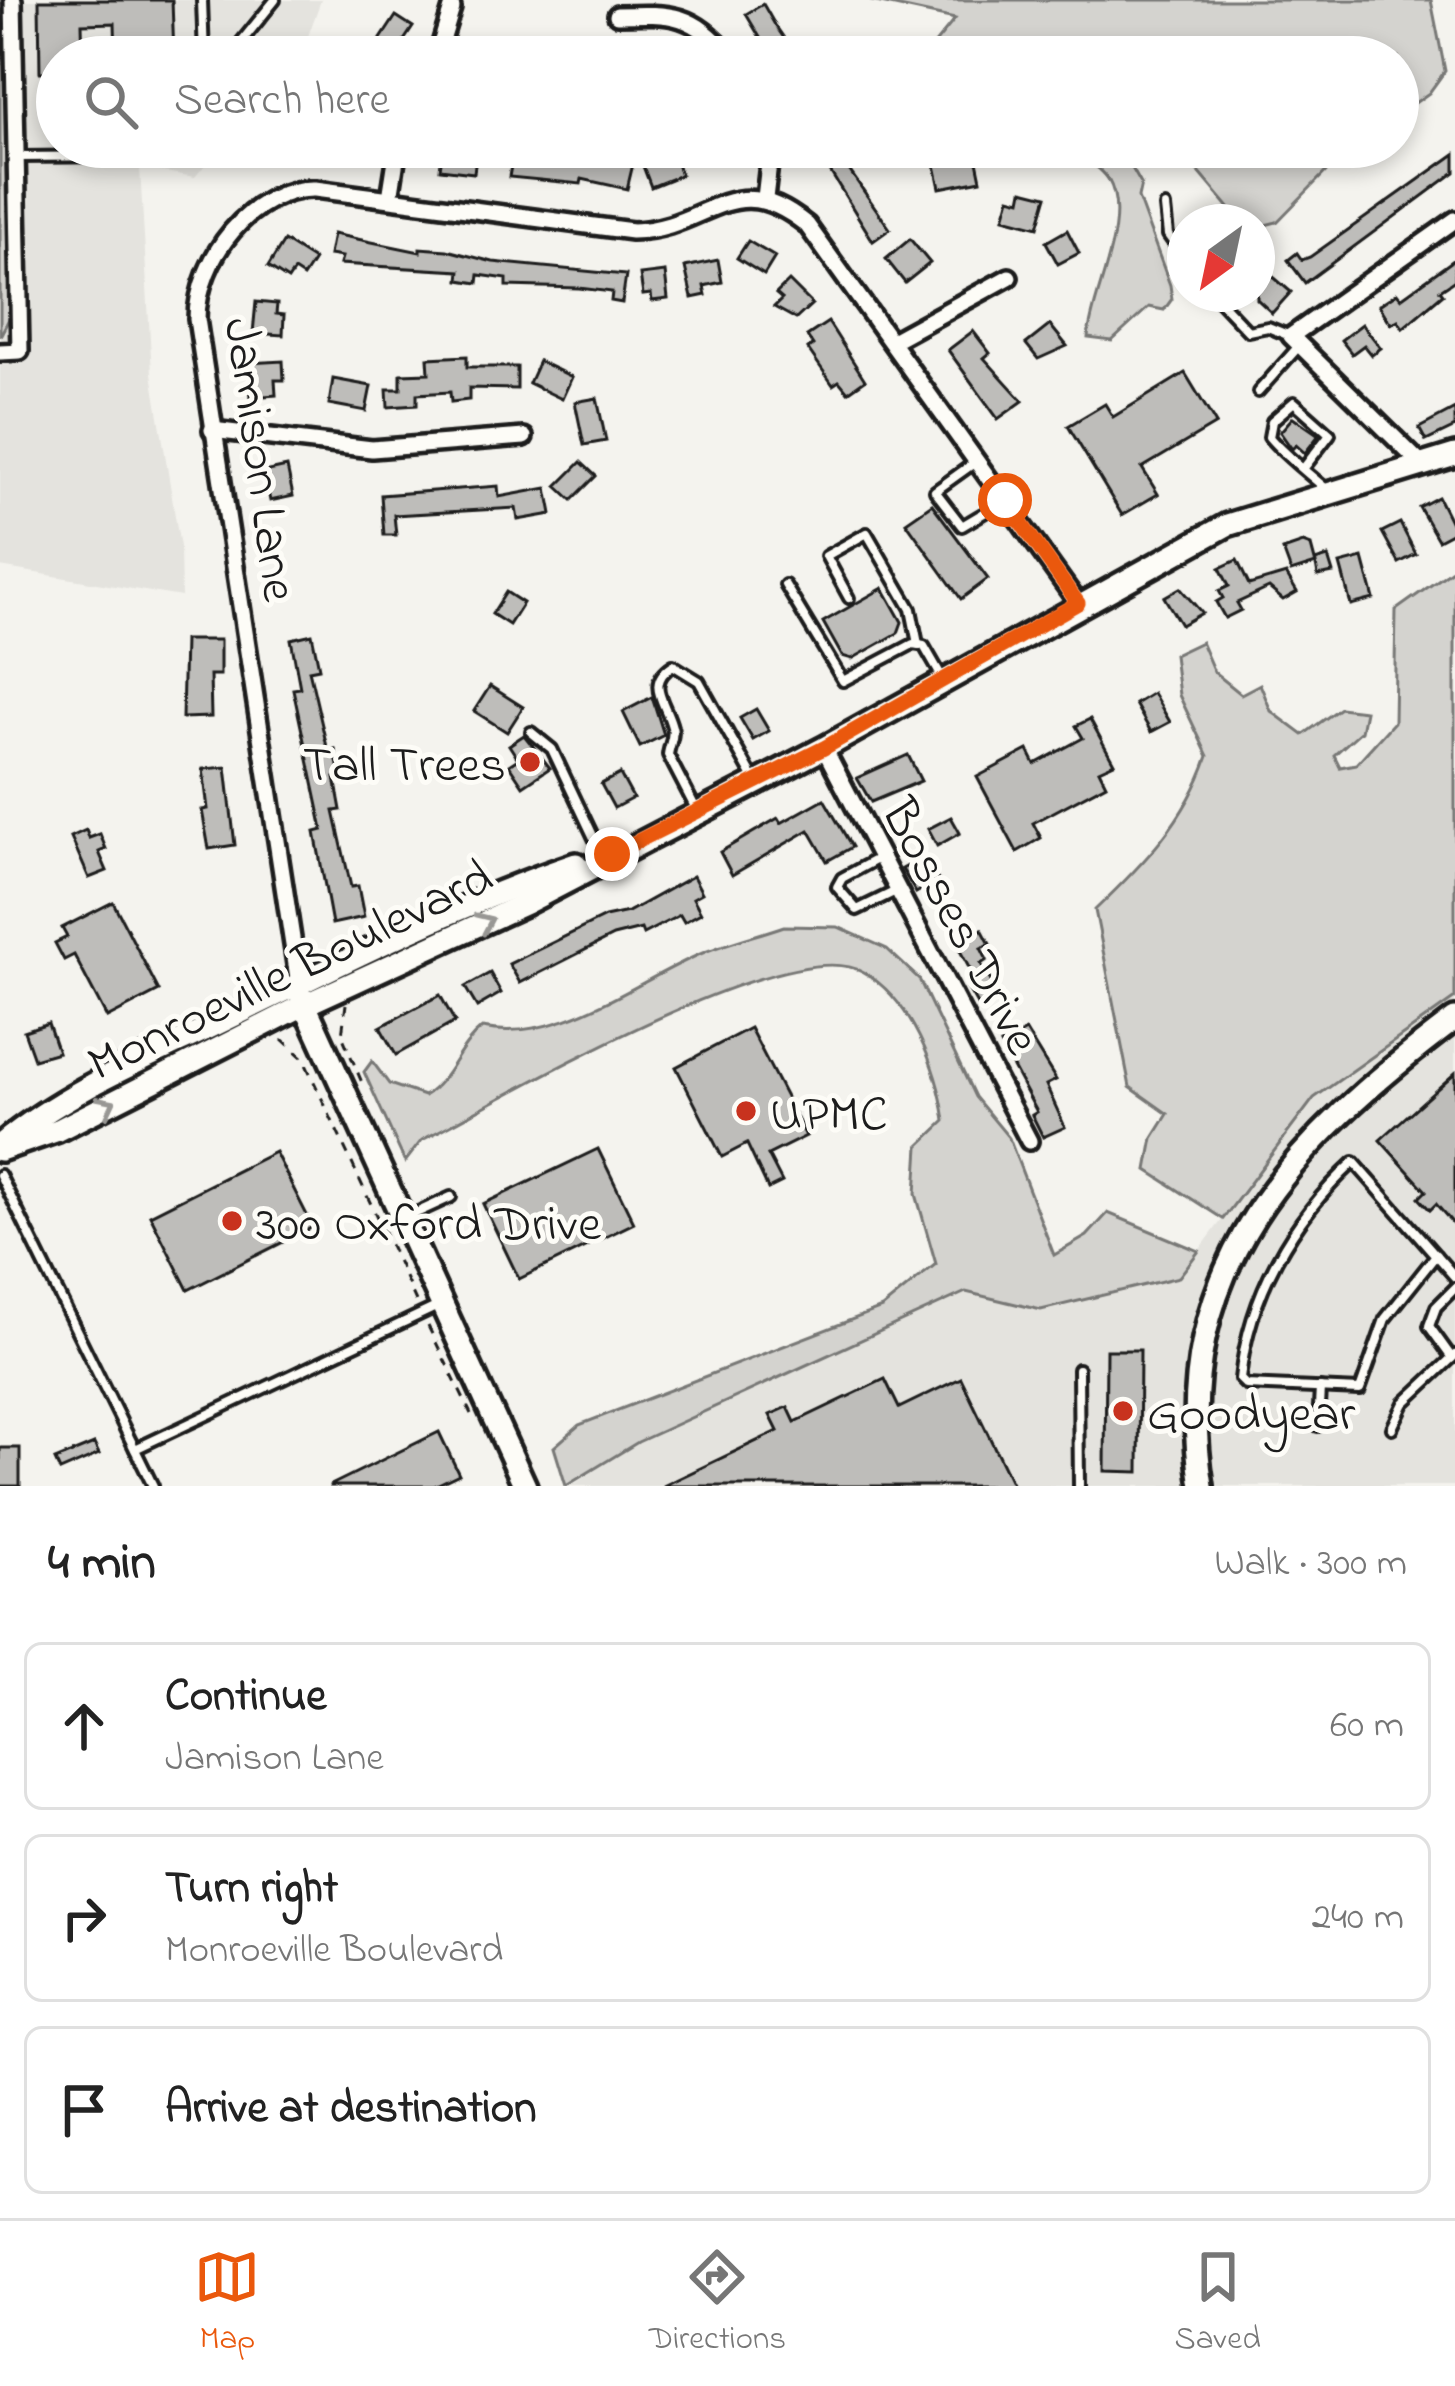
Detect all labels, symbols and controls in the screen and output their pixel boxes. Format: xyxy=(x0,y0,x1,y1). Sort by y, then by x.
search box xyxy=(36,36,1419,168)
icon: search xyxy=(78,69,144,135)
text: Search here xyxy=(174,69,390,135)
north arrow xyxy=(1167,204,1275,312)
street label: Jamison Lane xyxy=(201,313,315,607)
route start xyxy=(978,473,1032,527)
place label: Tall Trees xyxy=(303,730,506,805)
marker: Tall Trees xyxy=(517,749,543,775)
street label: Bosses Drive xyxy=(858,784,1057,1069)
route end xyxy=(585,827,639,881)
street label: Monroeville Boulevard xyxy=(76,842,507,1104)
one-way arrow xyxy=(473,913,494,936)
place label: UPMC xyxy=(770,1079,888,1154)
one-way arrow xyxy=(95,1096,117,1119)
marker: UPMC xyxy=(733,1098,759,1124)
place label: 300 Oxford Drive xyxy=(256,1189,601,1264)
marker: 300 Oxford Drive xyxy=(219,1208,245,1234)
place label: Goodyear xyxy=(1147,1379,1355,1454)
marker: Goodyear xyxy=(1110,1398,1136,1424)
text: 4 min xyxy=(48,1527,156,1602)
text: Walk · 300 m xyxy=(1214,1536,1407,1593)
text: Continue xyxy=(165,1665,326,1731)
icon: ahead xyxy=(51,1693,117,1759)
text: 60 m xyxy=(1330,1698,1404,1755)
text: Jamison Lane xyxy=(165,1731,384,1788)
text: Turn right xyxy=(165,1857,338,1923)
icon: right xyxy=(51,1885,117,1951)
text: 240 m xyxy=(1312,1890,1404,1947)
text: Monroeville Boulevard xyxy=(165,1923,503,1980)
icon: arrive xyxy=(51,2077,117,2143)
text: Arrive at destination xyxy=(165,2077,536,2143)
tab: Map xyxy=(194,2244,260,2364)
tab: Directions xyxy=(649,2244,786,2364)
tab: Saved xyxy=(1175,2244,1261,2364)

